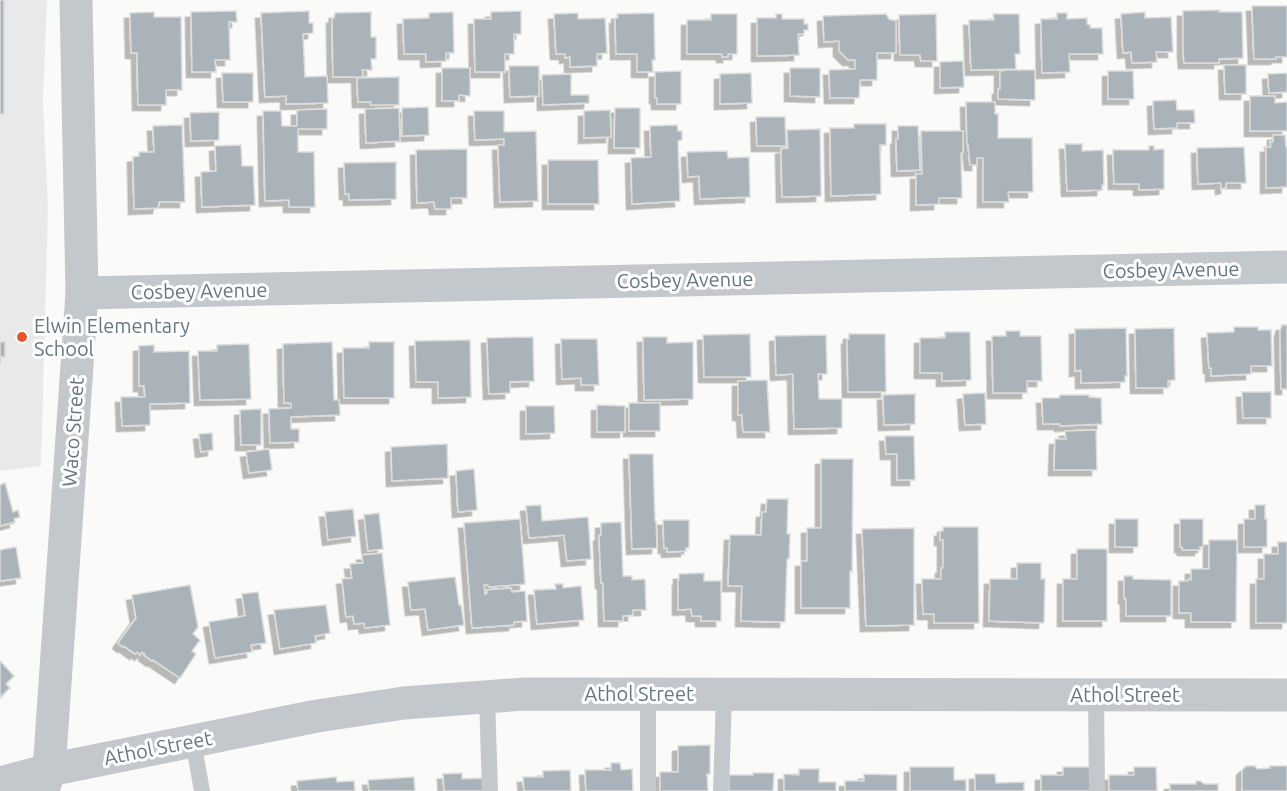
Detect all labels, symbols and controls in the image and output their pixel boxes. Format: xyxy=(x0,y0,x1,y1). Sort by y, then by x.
street label: Cosbey Avenue xyxy=(1102,257,1240,282)
street label: Cosbey Avenue xyxy=(616,267,754,292)
street label: Cosbey Avenue xyxy=(130,278,268,303)
place label: Elwin Elementary School xyxy=(34,314,190,360)
marker: Elwin Elementary School xyxy=(15,330,29,344)
street label: Waco Street xyxy=(57,376,88,488)
street label: Athol Street xyxy=(584,682,694,705)
street label: Athol Street xyxy=(1070,683,1180,706)
street label: Athol Street xyxy=(102,726,214,769)

